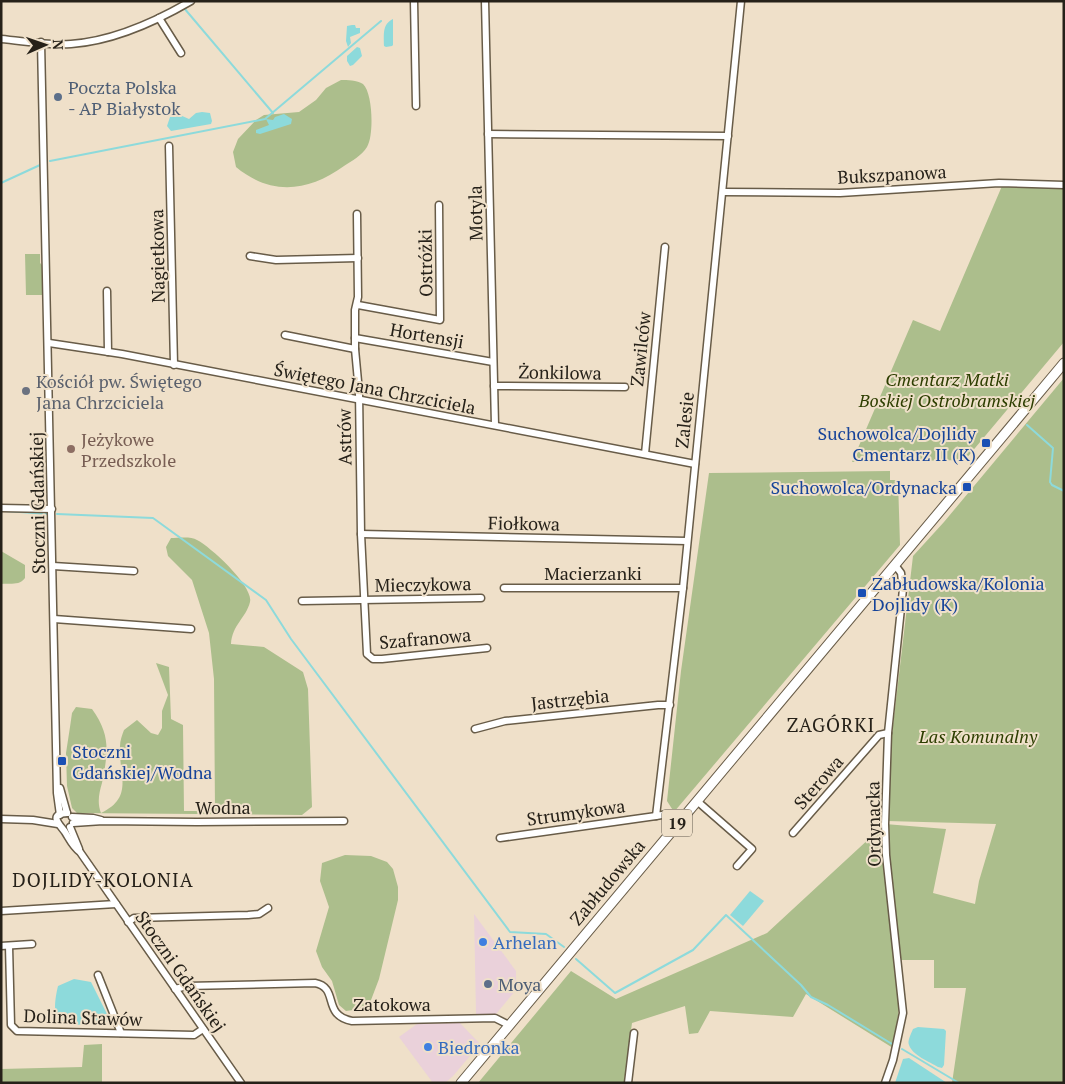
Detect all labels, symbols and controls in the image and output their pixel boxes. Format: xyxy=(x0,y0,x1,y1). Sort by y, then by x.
north arrow xyxy=(20,20,70,70)
text: N xyxy=(49,39,68,51)
place label: Poczta Polska - AP Białystok xyxy=(68,75,181,120)
marker: Poczta Polska - AP Białystok xyxy=(52,91,64,103)
street label: Bukszpanowa xyxy=(837,159,947,189)
street label: Motyla xyxy=(463,185,487,241)
street label: Nagietkowa xyxy=(144,209,170,303)
street label: Ostróżki xyxy=(412,229,438,297)
street label: Zawilców xyxy=(624,310,656,388)
street label: Hortensji xyxy=(388,317,466,353)
street label: Świętego Jana Chrzciciela xyxy=(272,357,478,419)
street label: Żonkilowa xyxy=(518,359,602,385)
park label: Cmentarz Matki Boskiej Ostrobramskiej xyxy=(858,367,1035,412)
place label: Kościół pw. Świętego Jana Chrzciciela xyxy=(36,369,202,414)
marker: Kościół pw. Świętego Jana Chrzciciela xyxy=(20,385,32,397)
street label: Zalesie xyxy=(669,390,699,450)
street label: Astrów xyxy=(331,408,356,465)
place label: Suchowolca/Dojlidy Cmentarz II (K) xyxy=(818,421,977,466)
place label: Jeżykowe Przedszkole xyxy=(81,427,176,472)
street label: Stoczni Gdańskiej xyxy=(24,432,50,574)
marker: Suchowolca/Dojlidy Cmentarz II (K) xyxy=(980,437,992,449)
marker: Jeżykowe Przedszkole xyxy=(65,443,77,455)
place label: Suchowolca/Ordynacka xyxy=(771,475,957,499)
marker: Suchowolca/Ordynacka xyxy=(961,481,973,493)
street label: Fiołkowa xyxy=(488,510,560,536)
street label: Macierzanki xyxy=(544,561,642,585)
street label: Mieczykowa xyxy=(374,571,472,597)
place label: Zabłudowska/Kolonia Dojlidy (K) xyxy=(872,571,1045,616)
marker: Zabłudowska/Kolonia Dojlidy (K) xyxy=(856,587,868,599)
street label: Szafranowa xyxy=(378,622,472,654)
street label: Jastrzębia xyxy=(530,683,610,715)
district label: ZAGÓRKI xyxy=(787,712,875,737)
park label: Las Komunalny xyxy=(918,724,1038,748)
place label: Stoczni Gdańskiej/Wodna xyxy=(72,739,212,784)
street label: Sterowa xyxy=(788,750,848,814)
marker: Stoczni Gdańskiej/Wodna xyxy=(56,755,68,767)
street label: Ordynacka xyxy=(860,781,886,867)
street label: Strumykowa xyxy=(525,793,627,831)
street label: Wodna xyxy=(195,795,251,819)
road number: 19 xyxy=(662,810,692,836)
street label: Zabłudowska xyxy=(564,834,650,930)
district label: DOJLIDY-KOLONIA xyxy=(12,867,194,892)
street label: Stoczni Gdańskiej xyxy=(130,906,232,1036)
place label: Arhelan xyxy=(493,930,557,954)
marker: Arhelan xyxy=(477,936,489,948)
place label: Moya xyxy=(498,972,541,996)
marker: Moya xyxy=(482,978,494,990)
street label: Zatokowa xyxy=(353,992,431,1016)
street label: Dolina Stawów xyxy=(23,1003,144,1031)
place label: Biedronka xyxy=(438,1035,519,1059)
marker: Biedronka xyxy=(422,1041,434,1053)

